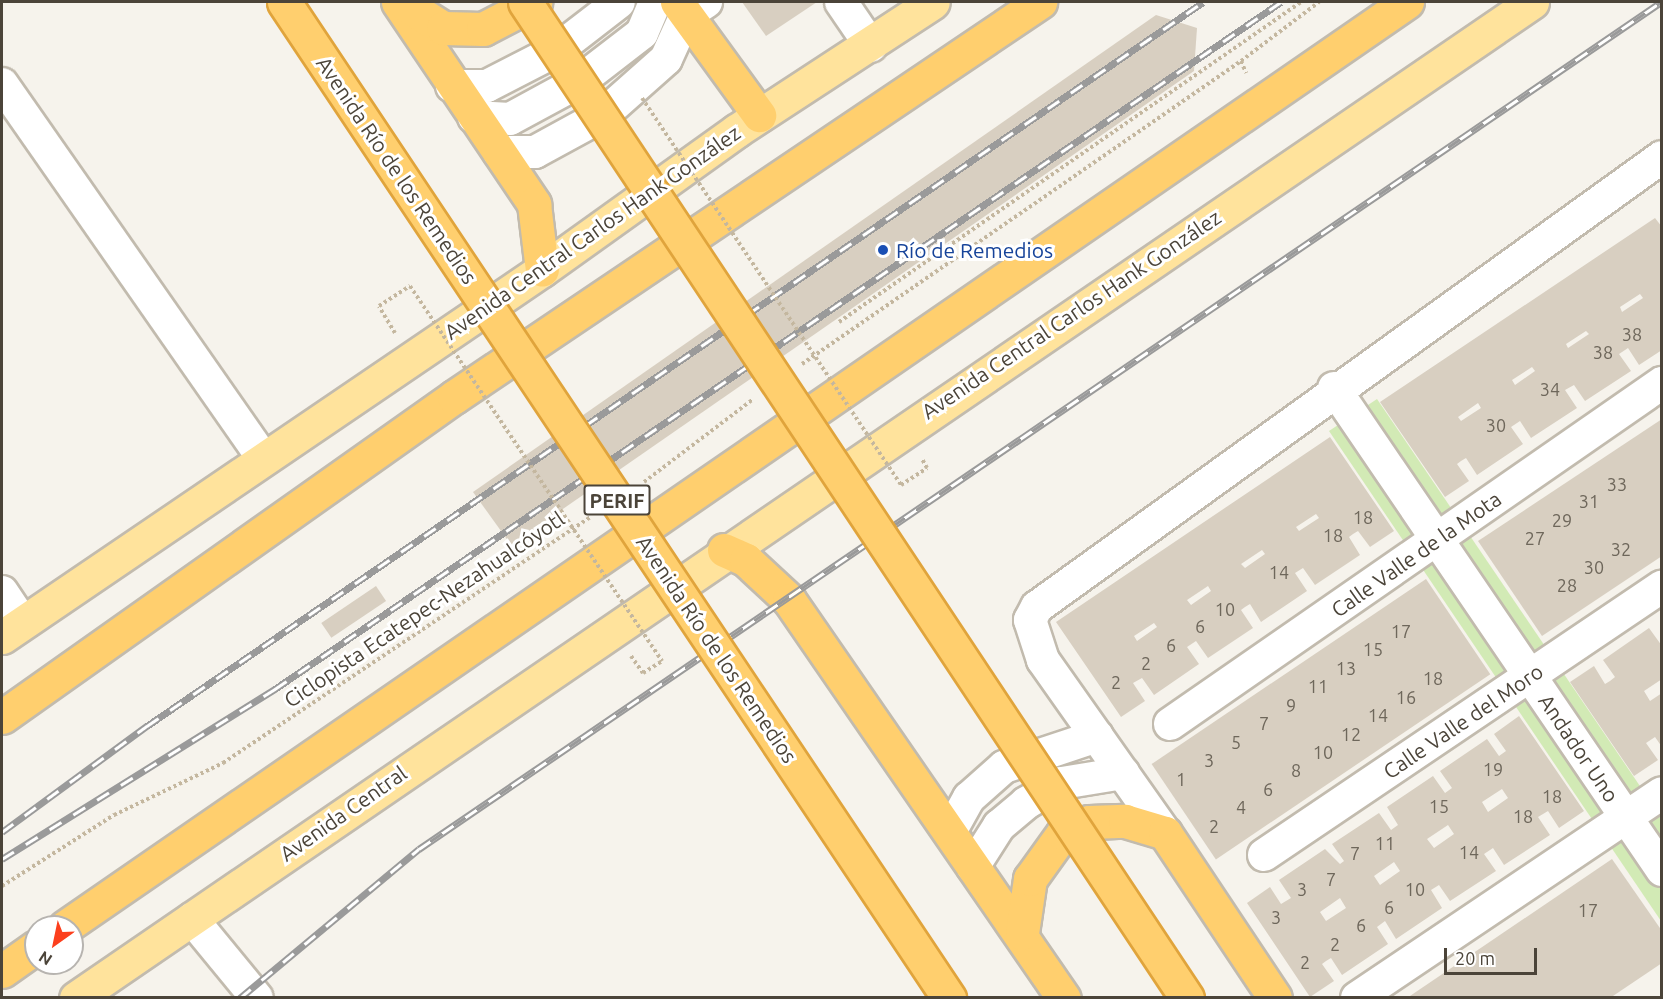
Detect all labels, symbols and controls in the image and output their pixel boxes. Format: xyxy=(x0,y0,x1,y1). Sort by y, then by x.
street label: Avenida Río de los Remedios xyxy=(311,51,483,289)
street label: Avenida Central Carlos Hank González xyxy=(439,120,745,344)
street label: Avenida Central Carlos Hank González xyxy=(917,204,1225,424)
place label: Río de Remedios xyxy=(896,237,1053,263)
marker: Río de Remedios xyxy=(874,241,892,259)
house number: 38 xyxy=(1622,323,1642,345)
house number: 38 xyxy=(1593,341,1613,363)
house number: 34 xyxy=(1540,378,1560,400)
house number: 30 xyxy=(1486,414,1506,436)
house number: 33 xyxy=(1607,473,1627,495)
road number: PERIF xyxy=(582,483,652,517)
street label: Calle Valle de la Mota xyxy=(1326,486,1506,622)
house number: 31 xyxy=(1579,490,1599,512)
street label: Ciclopista Ecatepec-Nezahualcóyotl xyxy=(279,506,569,712)
house number: 18 xyxy=(1353,506,1373,528)
house number: 29 xyxy=(1552,509,1572,531)
house number: 18 xyxy=(1323,524,1343,546)
house number: 27 xyxy=(1525,527,1545,549)
street label: Avenida Río de los Remedios xyxy=(631,530,803,768)
house number: 32 xyxy=(1611,538,1631,560)
house number: 30 xyxy=(1584,556,1604,578)
house number: 14 xyxy=(1269,561,1289,583)
house number: 28 xyxy=(1557,574,1577,596)
house number: 10 xyxy=(1215,598,1235,620)
house number: 6 xyxy=(1195,615,1205,637)
house number: 17 xyxy=(1391,620,1411,642)
house number: 6 xyxy=(1166,634,1176,656)
house number: 15 xyxy=(1363,638,1383,660)
house number: 2 xyxy=(1141,652,1151,674)
house number: 13 xyxy=(1336,657,1356,679)
street label: Calle Valle del Moro xyxy=(1378,658,1548,784)
house number: 18 xyxy=(1423,667,1443,689)
house number: 2 xyxy=(1111,671,1121,693)
house number: 11 xyxy=(1308,675,1328,697)
house number: 16 xyxy=(1396,686,1416,708)
street label: Andador Uno xyxy=(1534,689,1624,807)
house number: 9 xyxy=(1286,694,1296,716)
house number: 14 xyxy=(1368,704,1388,726)
house number: 7 xyxy=(1259,712,1269,734)
house number: 12 xyxy=(1341,723,1361,745)
house number: 5 xyxy=(1231,731,1241,753)
house number: 10 xyxy=(1313,741,1333,763)
house number: 3 xyxy=(1204,749,1214,771)
house number: 19 xyxy=(1483,758,1503,780)
house number: 8 xyxy=(1291,759,1301,781)
street label: Avenida Central xyxy=(275,760,411,866)
house number: 1 xyxy=(1176,768,1186,790)
house number: 6 xyxy=(1263,778,1273,800)
house number: 18 xyxy=(1542,785,1562,807)
house number: 15 xyxy=(1429,795,1449,817)
house number: 4 xyxy=(1236,796,1246,818)
house number: 18 xyxy=(1513,805,1533,827)
house number: 2 xyxy=(1209,815,1219,837)
house number: 11 xyxy=(1375,832,1395,854)
house number: 14 xyxy=(1459,841,1479,863)
house number: 7 xyxy=(1350,842,1360,864)
house number: 7 xyxy=(1326,868,1336,890)
house number: 3 xyxy=(1297,878,1307,900)
house number: 10 xyxy=(1405,878,1425,900)
house number: 6 xyxy=(1384,896,1394,918)
house number: 17 xyxy=(1578,899,1598,921)
house number: 3 xyxy=(1271,906,1281,928)
house number: 6 xyxy=(1356,914,1366,936)
north arrow xyxy=(24,915,84,975)
house number: 2 xyxy=(1330,933,1340,955)
scale bar xyxy=(1447,936,1540,974)
text: N xyxy=(35,948,55,969)
text: 20 m xyxy=(1455,948,1495,968)
house number: 2 xyxy=(1300,951,1310,973)

